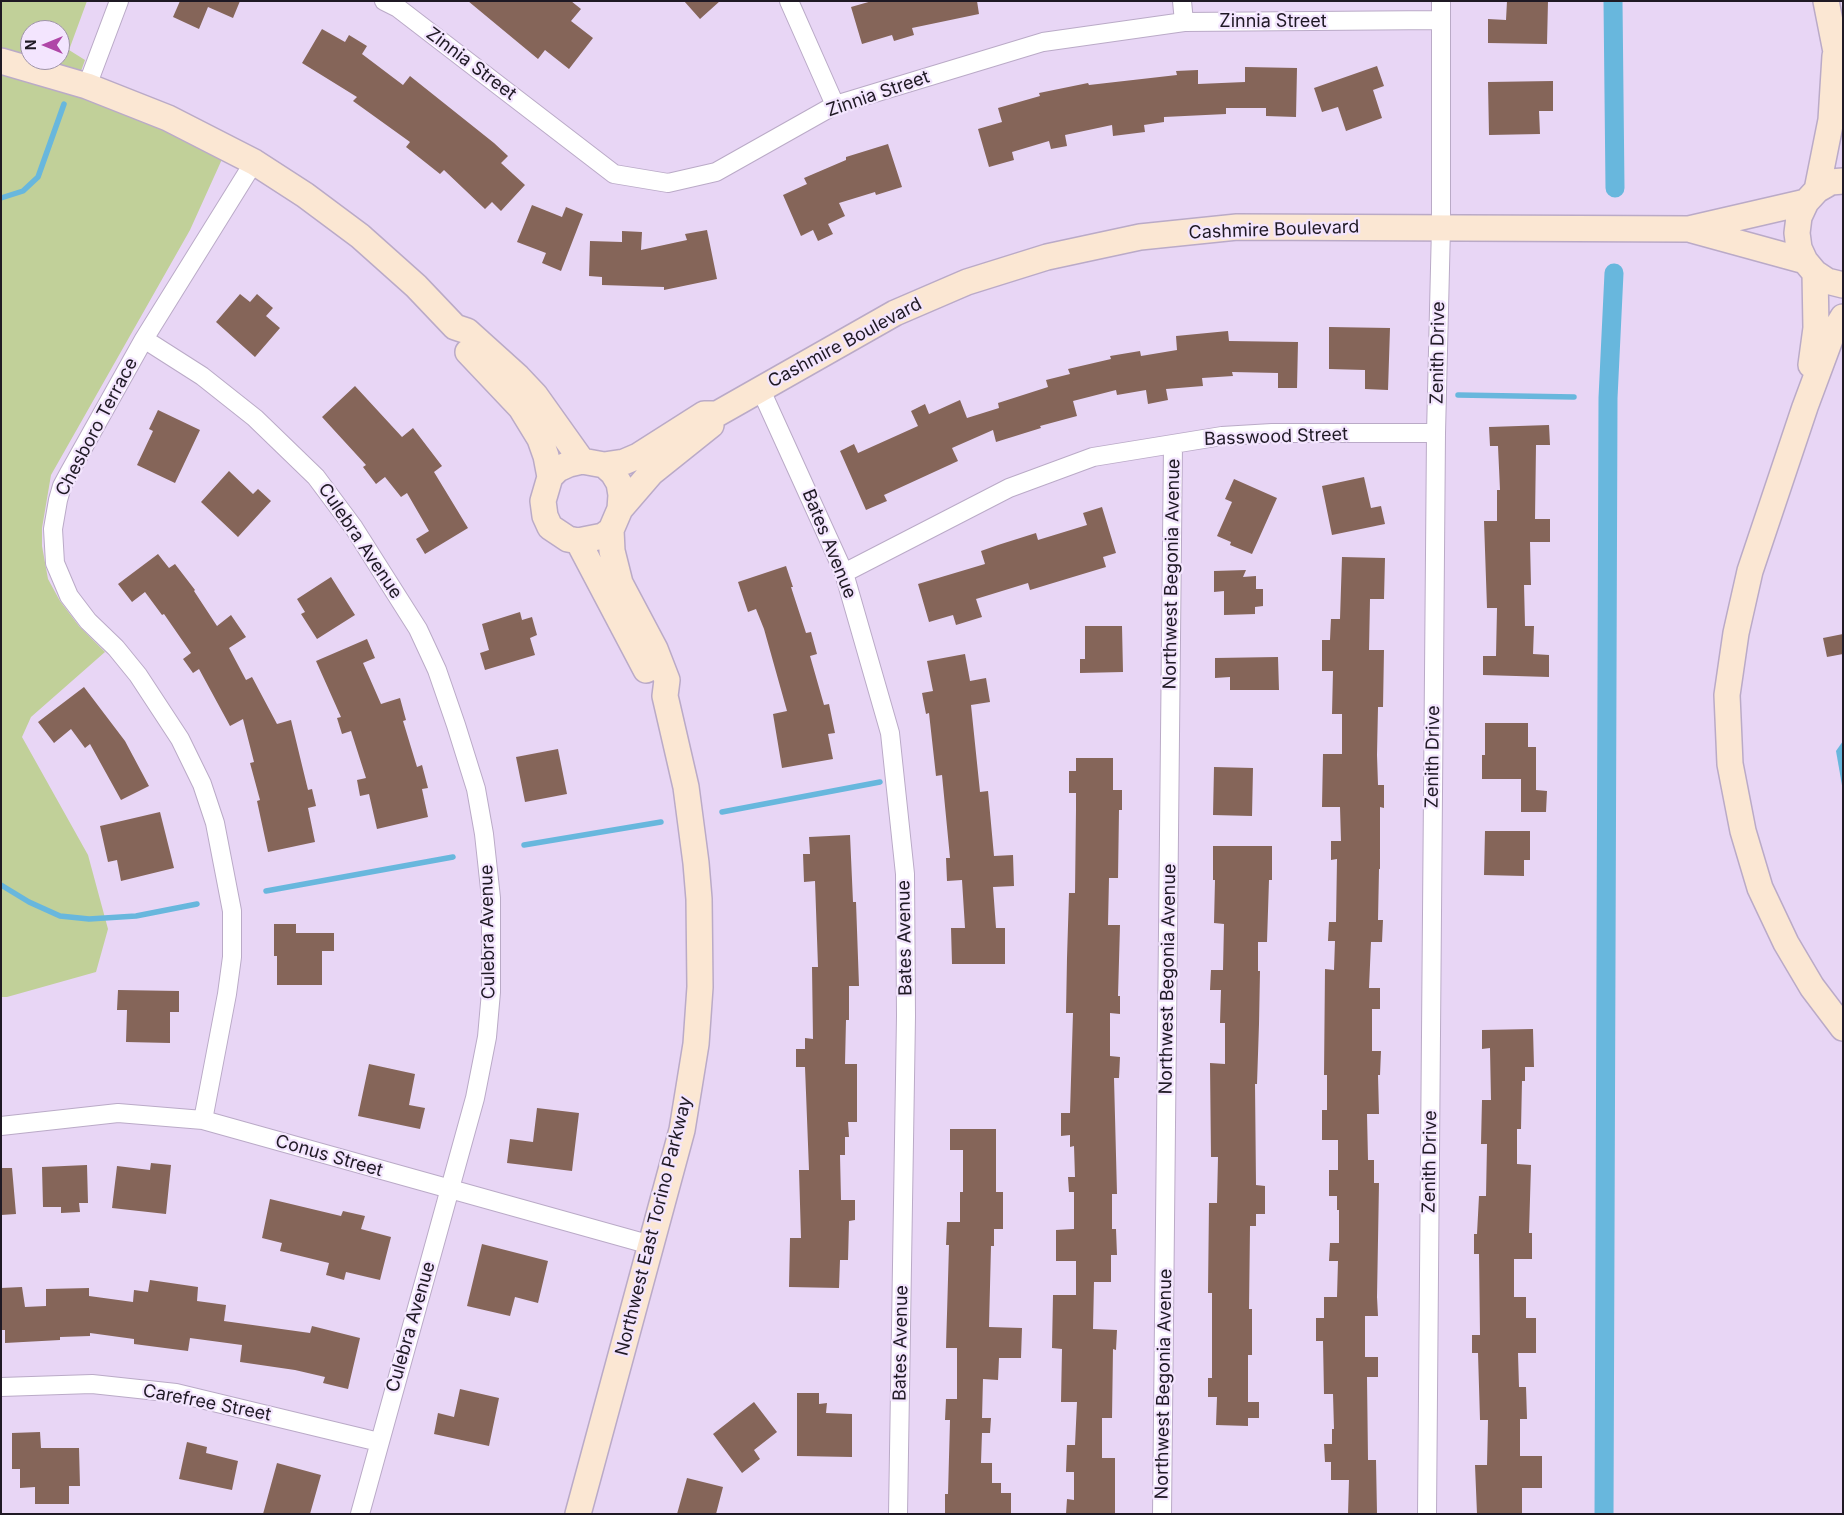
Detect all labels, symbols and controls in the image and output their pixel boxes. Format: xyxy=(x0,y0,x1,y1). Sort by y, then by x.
street label: Zinnia Street xyxy=(1219,11,1327,33)
north arrow xyxy=(20,20,70,70)
street label: Zinnia Street xyxy=(422,23,520,105)
text: N xyxy=(22,40,39,50)
street label: Zinnia Street xyxy=(824,66,932,122)
street label: Cashmire Boulevard xyxy=(1188,216,1360,244)
street label: Cashmire Boulevard xyxy=(764,293,926,393)
street label: Zenith Drive xyxy=(1426,301,1450,405)
street label: Chesboro Terrace xyxy=(51,354,143,500)
street label: Basswood Street xyxy=(1204,424,1348,450)
street label: Northwest Begonia Avenue xyxy=(1159,458,1185,690)
street label: Culebra Avenue xyxy=(313,479,407,603)
street label: Bates Avenue xyxy=(797,486,861,602)
street label: Zenith Drive xyxy=(1421,705,1445,809)
street label: Northwest Begonia Avenue xyxy=(1155,863,1181,1095)
street label: Culebra Avenue xyxy=(476,864,500,1000)
street label: Bates Avenue xyxy=(893,880,917,996)
street label: Northwest East Torino Parkway xyxy=(611,1094,697,1358)
street label: Zenith Drive xyxy=(1418,1110,1442,1214)
street label: Conus Street xyxy=(273,1130,385,1182)
street label: Culebra Avenue xyxy=(382,1259,440,1395)
street label: Northwest Begonia Avenue xyxy=(1151,1268,1177,1500)
street label: Bates Avenue xyxy=(889,1285,913,1401)
street label: Carefree Street xyxy=(141,1380,273,1426)

